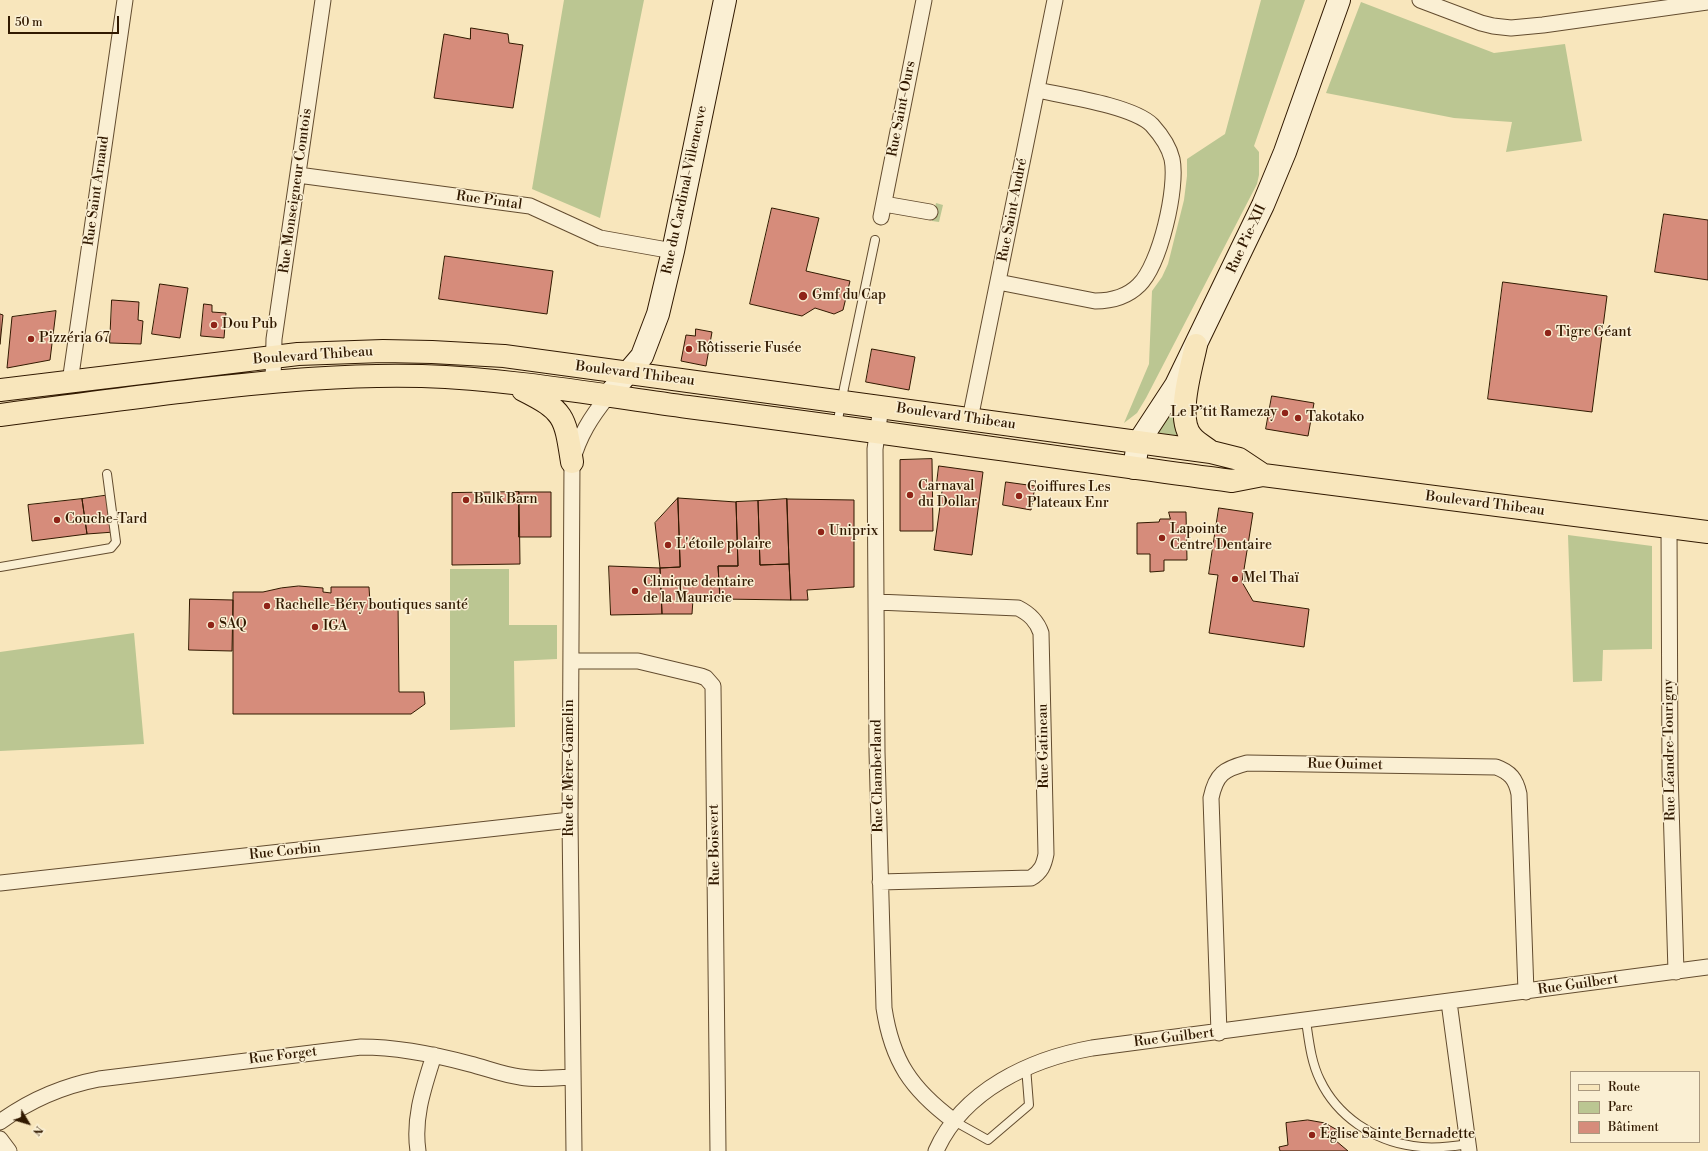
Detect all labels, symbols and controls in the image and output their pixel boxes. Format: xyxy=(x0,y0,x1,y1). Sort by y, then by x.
scale bar xyxy=(10,8,121,34)
text: 50 m xyxy=(15,15,43,30)
street label: Rue Saint-Ours xyxy=(884,59,920,159)
street label: Rue du Cardinal-Villeneuve xyxy=(659,104,711,276)
street label: Rue Monseigneur Comtois xyxy=(276,107,316,275)
street label: Rue Saint Arnaud xyxy=(81,135,113,247)
street label: Rue Saint-André xyxy=(995,157,1031,263)
street label: Rue Pintal xyxy=(455,188,523,214)
street label: Rue Pie-XII xyxy=(1224,202,1270,276)
place label: Gmf du Cap xyxy=(812,288,886,304)
marker: Gmf du Cap xyxy=(797,290,809,302)
place label: Dou Pub xyxy=(222,317,277,333)
marker: Dou Pub xyxy=(209,320,219,330)
place label: Tigre Géant xyxy=(1556,325,1632,341)
marker: Tigre Géant xyxy=(1543,328,1553,338)
place label: Pizzéria 67 xyxy=(39,331,109,347)
marker: Pizzéria 67 xyxy=(26,334,36,344)
place label: Rôtisserie Fusée xyxy=(697,341,801,357)
street label: Boulevard Thibeau xyxy=(252,343,374,369)
marker: Rôtisserie Fusée xyxy=(684,344,694,354)
street label: Boulevard Thibeau xyxy=(574,358,696,390)
street label: Boulevard Thibeau xyxy=(895,400,1017,434)
place label: Le P’tit Ramezay xyxy=(1170,405,1277,421)
marker: Le P’tit Ramezay xyxy=(1280,408,1290,418)
place label: Takotako xyxy=(1306,410,1364,426)
marker: Takotako xyxy=(1293,413,1303,423)
place label: Carnaval du Dollar xyxy=(918,479,977,512)
place label: Coiffures Les Plateaux Enr xyxy=(1027,480,1111,512)
street label: Boulevard Thibeau xyxy=(1424,488,1546,520)
marker: Carnaval du Dollar xyxy=(905,490,915,500)
marker: Coiffures Les Plateaux Enr xyxy=(1014,491,1024,501)
place label: Bulk Barn xyxy=(474,492,538,508)
marker: Bulk Barn xyxy=(461,495,471,505)
place label: Couche-Tard xyxy=(65,512,147,528)
marker: Couche-Tard xyxy=(52,515,62,525)
place label: Lapointe Centre Dentaire xyxy=(1170,522,1272,554)
place label: Uniprix xyxy=(829,524,878,540)
marker: Uniprix xyxy=(816,527,826,537)
marker: Lapointe Centre Dentaire xyxy=(1157,533,1167,543)
place label: L'étoile polaire xyxy=(676,537,772,553)
marker: L'étoile polaire xyxy=(663,540,673,550)
place label: Mel Thaï xyxy=(1243,571,1299,587)
marker: Mel Thaï xyxy=(1230,574,1240,584)
place label: Clinique dentaire de la Mauricie xyxy=(643,575,754,608)
marker: Clinique dentaire de la Mauricie xyxy=(630,586,640,596)
place label: Rachelle-Béry boutiques santé xyxy=(275,598,468,614)
marker: Rachelle-Béry boutiques santé xyxy=(262,601,272,611)
place label: SAQ xyxy=(219,617,247,633)
place label: IGA xyxy=(323,619,348,635)
marker: SAQ xyxy=(206,620,216,630)
marker: IGA xyxy=(310,622,320,632)
street label: Rue Léandre-Tourigny xyxy=(1660,679,1680,821)
street label: Rue de Mère-Gamelin xyxy=(562,699,578,837)
street label: Rue Gatineau xyxy=(1035,703,1053,789)
street label: Rue Chamberland xyxy=(869,719,887,833)
street label: Rue Ouimet xyxy=(1307,756,1383,774)
street label: Rue Boisvert xyxy=(706,804,724,886)
street label: Rue Corbin xyxy=(248,840,322,864)
street label: Rue Guilbert xyxy=(1537,971,1619,999)
street label: Rue Guilbert xyxy=(1133,1025,1215,1051)
street label: Rue Forget xyxy=(248,1043,318,1069)
legend xyxy=(1570,1071,1700,1143)
text: Route xyxy=(1608,1080,1640,1095)
text: Parc xyxy=(1608,1100,1633,1115)
north arrow xyxy=(8,1103,48,1143)
text: Bâtiment xyxy=(1608,1120,1659,1135)
text: N xyxy=(29,1123,46,1138)
place label: Église Sainte Bernadette xyxy=(1320,1127,1475,1143)
marker: Église Sainte Bernadette xyxy=(1307,1130,1317,1140)

